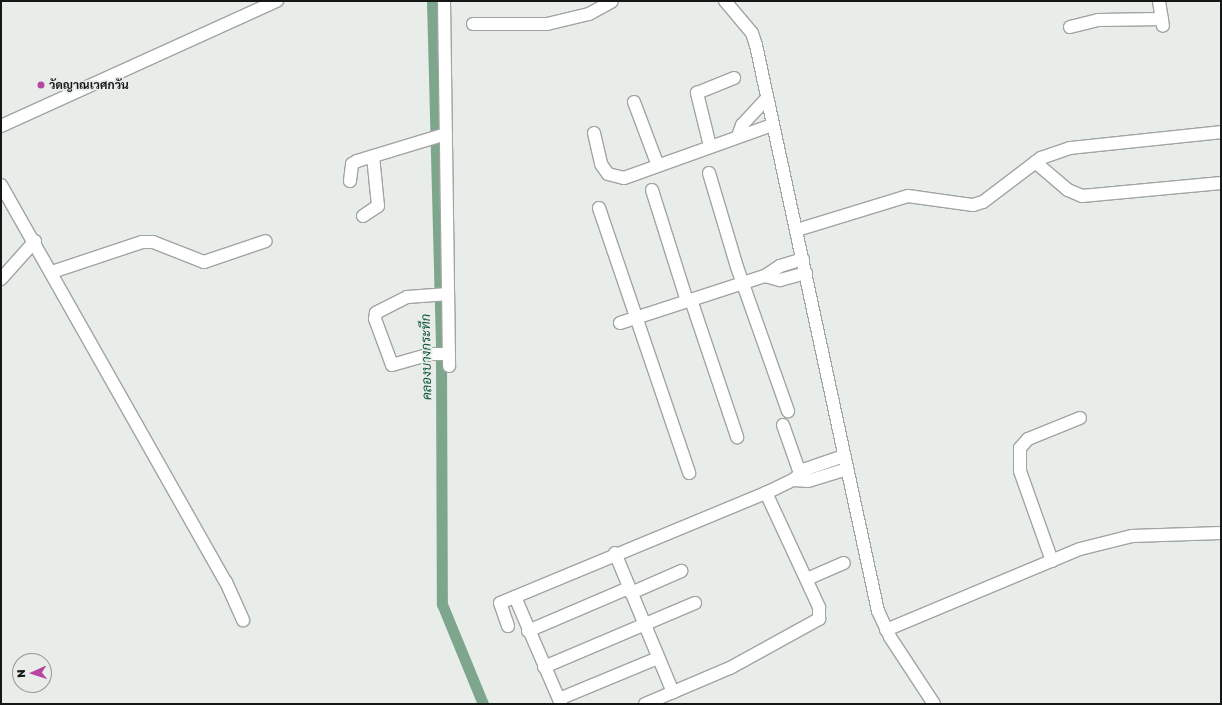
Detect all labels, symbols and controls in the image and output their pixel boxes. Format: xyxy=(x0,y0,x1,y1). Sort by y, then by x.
place label: วัดญาณเวศกวัน xyxy=(49,78,129,92)
marker: วัดญาณเวศกวัน xyxy=(36,80,46,90)
water label: คลองบางกระทึก xyxy=(417,314,435,400)
north arrow xyxy=(12,653,52,693)
text: N xyxy=(14,669,27,678)

